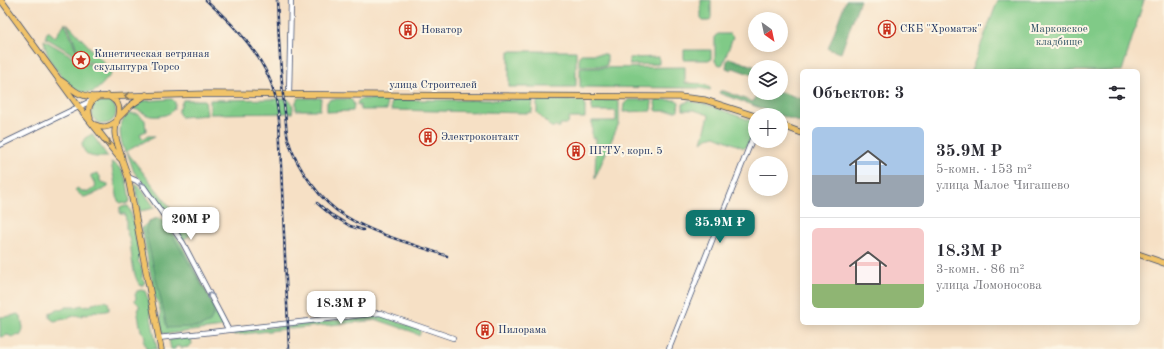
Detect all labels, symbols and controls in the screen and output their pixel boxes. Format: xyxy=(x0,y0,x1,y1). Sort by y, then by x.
north arrow xyxy=(748,12,788,52)
map controls xyxy=(748,12,788,196)
building icon: СКБ "Хроматэк" xyxy=(877,19,897,39)
building icon: Новатор xyxy=(398,20,418,40)
place label: СКБ "Хроматэк" xyxy=(900,24,982,35)
park label: Марковское кладбище xyxy=(1030,24,1088,48)
place label: Новатор xyxy=(421,25,462,36)
place label: Кинетическая ветряная скульптура Торсо xyxy=(94,49,210,73)
place icon: Кинетическая ветряная скульптура Торсо xyxy=(71,50,91,70)
button: layers xyxy=(748,60,788,100)
street label: улица Строителей xyxy=(389,80,477,91)
icon: filters xyxy=(1106,82,1128,104)
text: Объектов: 3 xyxy=(812,85,904,102)
one-way arrow xyxy=(124,91,130,100)
button: + xyxy=(748,108,788,148)
building icon: Электроконтакт xyxy=(418,127,438,147)
place label: Электроконтакт xyxy=(441,132,519,143)
one-way arrow xyxy=(103,139,111,146)
building icon: ПГТУ, корп. 5 xyxy=(566,141,586,161)
icon: home xyxy=(844,143,892,191)
text: 35.9M ₽ xyxy=(936,143,1002,160)
place label: ПГТУ, корп. 5 xyxy=(589,146,663,157)
button: − xyxy=(748,156,788,196)
text: 5-комн. · 153 m² xyxy=(936,163,1032,176)
text: улица Малое Чигашево xyxy=(936,179,1070,192)
one-way arrow xyxy=(138,183,146,190)
pin: 20M ₽ xyxy=(163,207,219,241)
pin: 35.9M ₽ xyxy=(683,210,757,244)
text: 20M ₽ xyxy=(171,213,211,226)
text: 35.9M ₽ xyxy=(695,216,745,229)
text: 18.3M ₽ xyxy=(936,243,1002,260)
icon: home xyxy=(844,244,892,292)
text: 3-комн. · 86 m² xyxy=(936,263,1024,276)
text: улица Ломоносова xyxy=(936,279,1042,292)
pin: 18.3M ₽ xyxy=(304,291,378,325)
one-way arrow xyxy=(207,292,215,299)
text: 18.3M ₽ xyxy=(316,297,366,310)
building icon: Пилорама xyxy=(475,320,495,340)
place label: Пилорама xyxy=(498,325,547,336)

